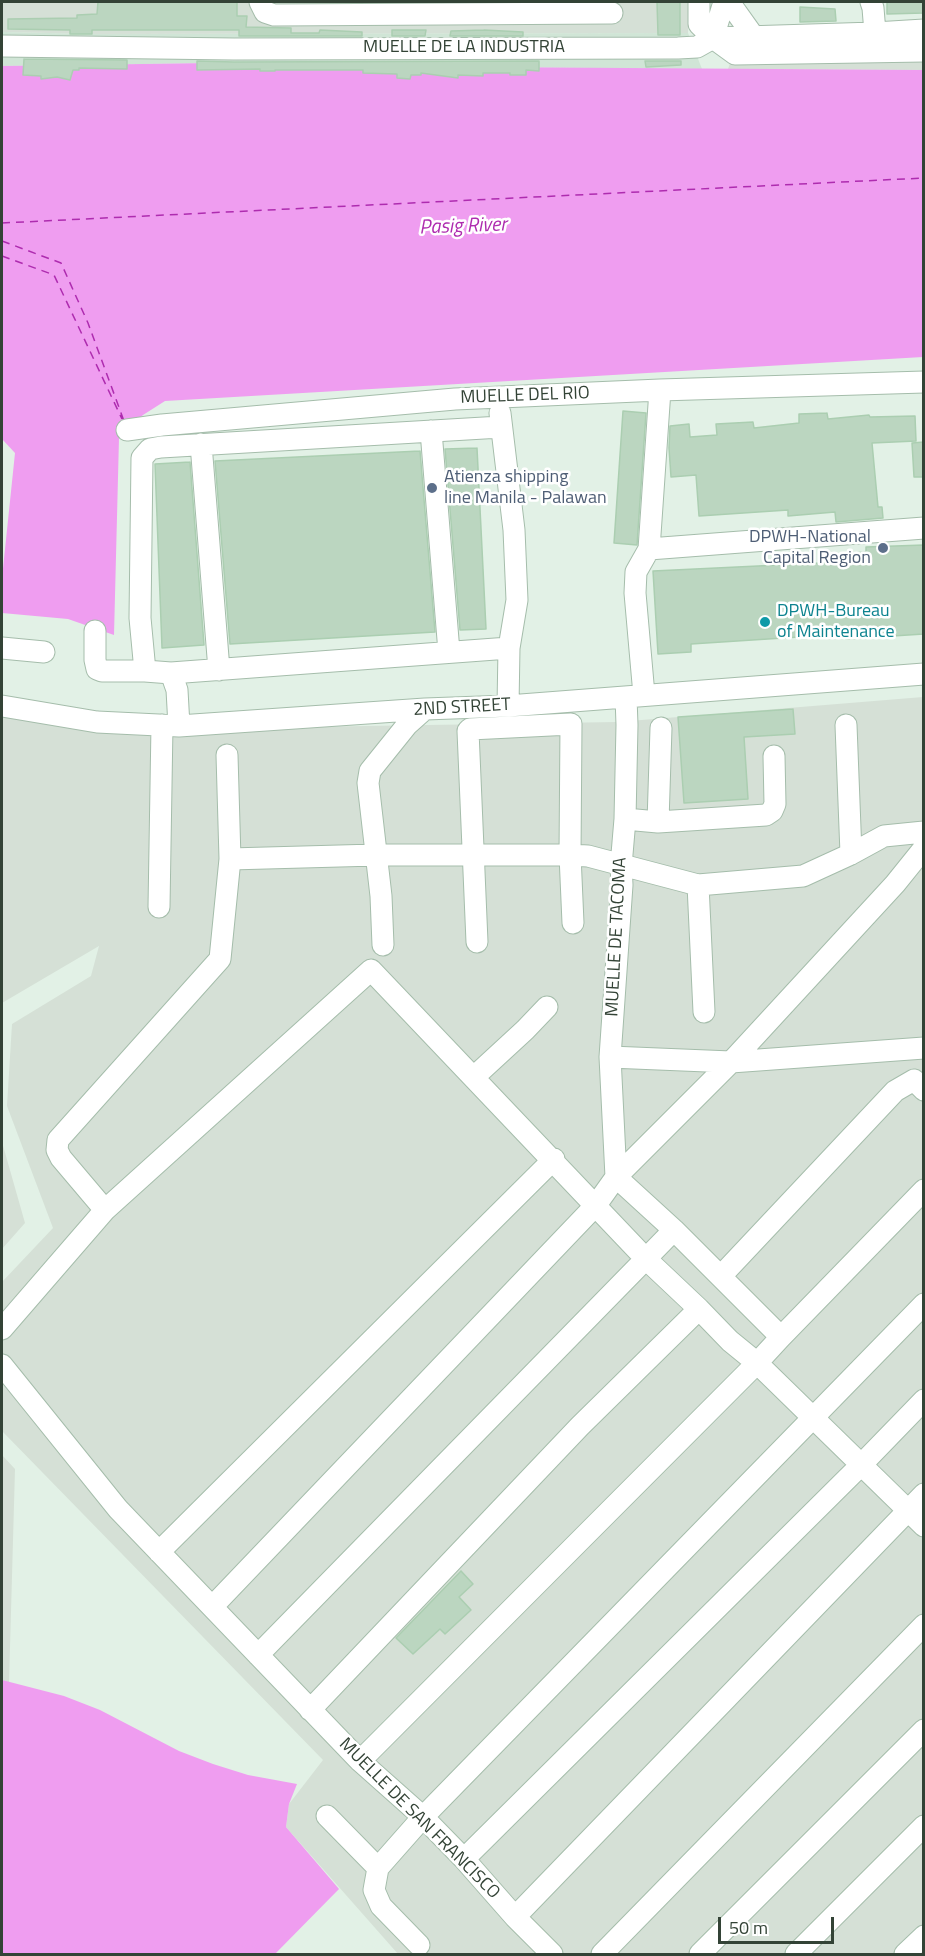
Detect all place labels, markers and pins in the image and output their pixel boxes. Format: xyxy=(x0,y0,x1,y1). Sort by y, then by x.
place label: Atienza shipping line Manila - Palawan xyxy=(444,467,607,510)
marker: Atienza shipping line Manila - Palawan xyxy=(425,481,439,495)
place label: DPWH-National Capital Region xyxy=(749,527,871,570)
marker: DPWH-National Capital Region xyxy=(876,541,890,555)
place label: DPWH-Bureau of Maintenance xyxy=(777,601,895,644)
marker: DPWH-Bureau of Maintenance xyxy=(758,615,772,629)

